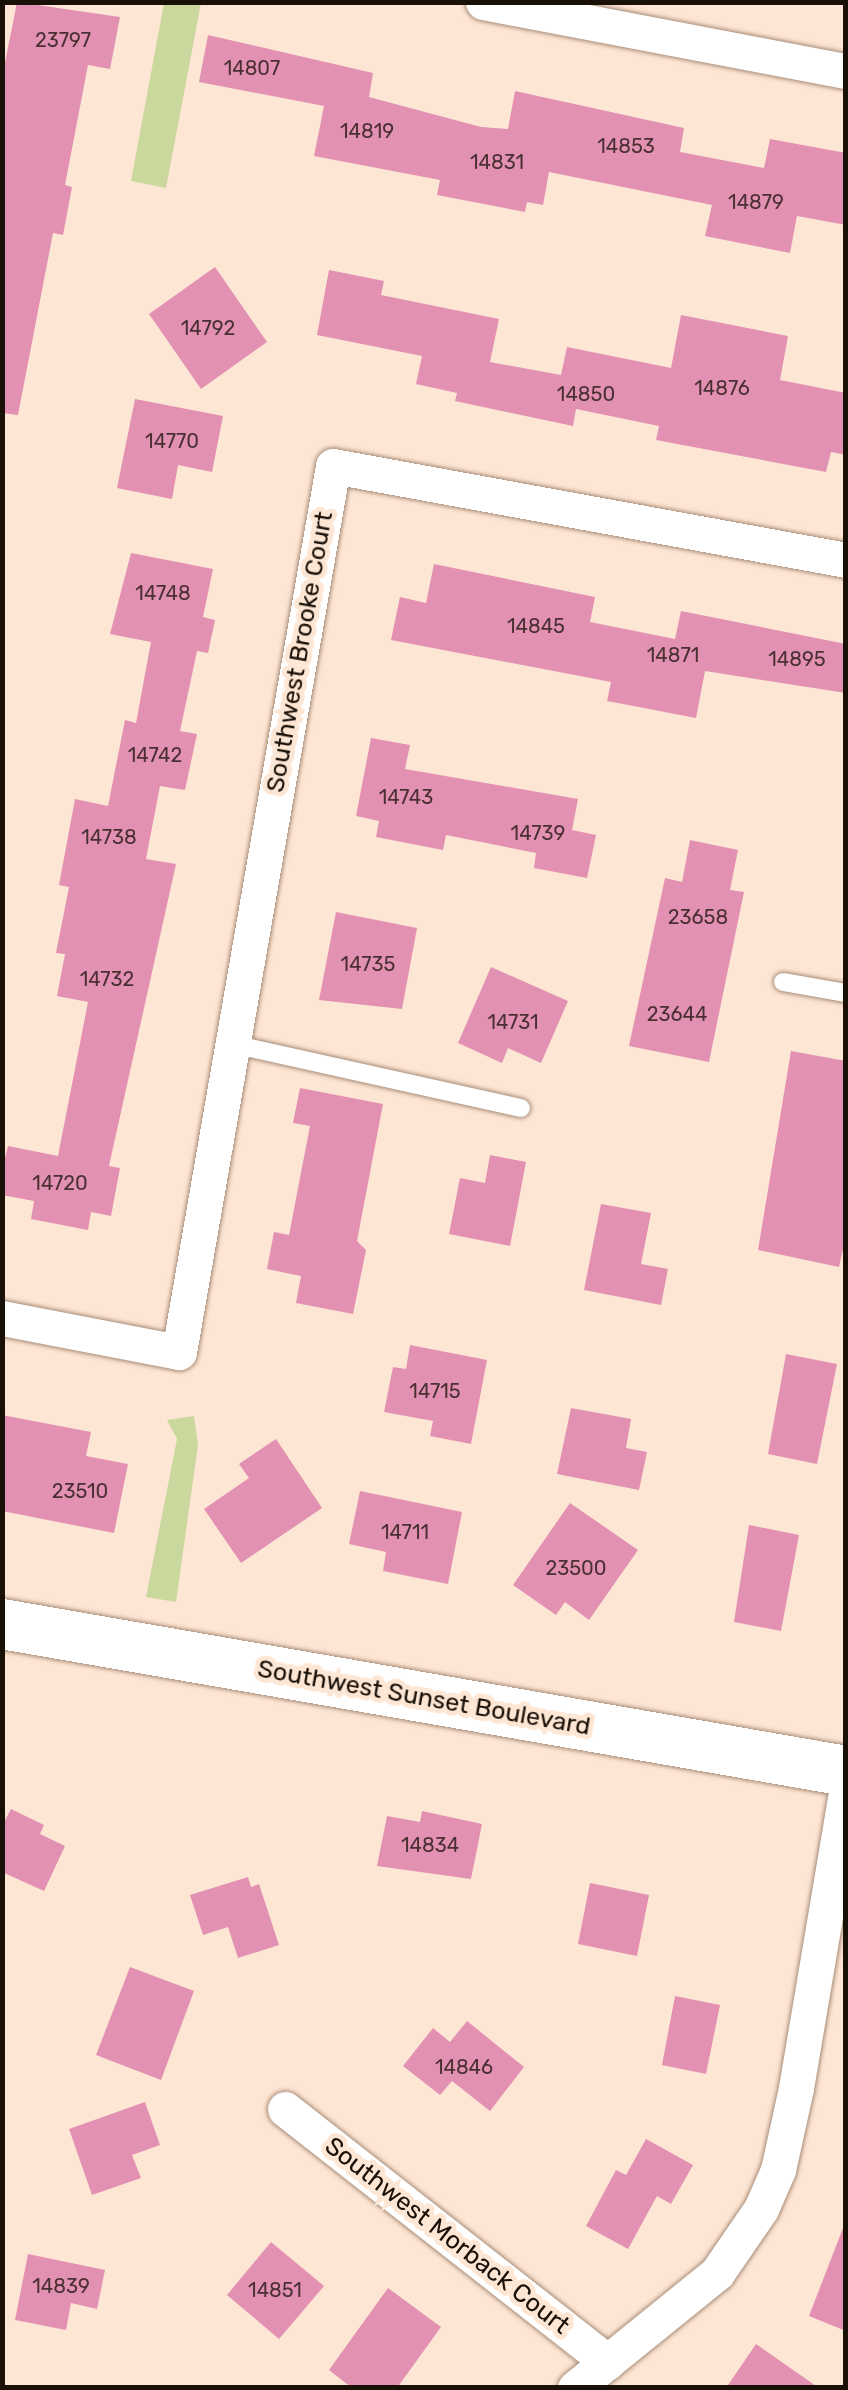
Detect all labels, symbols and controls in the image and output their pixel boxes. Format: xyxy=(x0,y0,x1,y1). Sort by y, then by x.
house number: 23797 xyxy=(35,28,91,52)
house number: 14807 xyxy=(224,56,280,80)
house number: 14819 xyxy=(340,119,394,143)
house number: 14853 xyxy=(597,134,655,158)
house number: 14831 xyxy=(470,150,524,174)
house number: 14879 xyxy=(728,190,784,214)
house number: 14792 xyxy=(181,316,235,340)
house number: 14876 xyxy=(694,376,750,400)
house number: 14850 xyxy=(557,382,615,406)
house number: 14770 xyxy=(145,429,199,453)
street label: Southwest Brooke Court xyxy=(261,509,339,795)
house number: 14748 xyxy=(135,581,191,605)
house number: 14845 xyxy=(507,614,565,638)
house number: 14871 xyxy=(647,643,699,667)
house number: 14895 xyxy=(768,647,826,671)
house number: 14742 xyxy=(128,743,182,767)
house number: 14743 xyxy=(379,785,433,809)
house number: 14739 xyxy=(511,821,565,845)
house number: 14738 xyxy=(81,825,137,849)
house number: 23658 xyxy=(668,905,728,929)
house number: 14735 xyxy=(341,952,395,976)
house number: 14732 xyxy=(80,967,134,991)
house number: 23644 xyxy=(647,1002,707,1026)
house number: 14731 xyxy=(487,1010,539,1034)
house number: 14720 xyxy=(32,1171,88,1195)
house number: 14715 xyxy=(409,1379,461,1403)
house number: 23510 xyxy=(52,1479,108,1503)
house number: 14711 xyxy=(381,1520,429,1544)
house number: 23500 xyxy=(545,1556,607,1580)
street label: Southwest Sunset Boulevard xyxy=(255,1654,593,1742)
house number: 14834 xyxy=(401,1833,459,1857)
house number: 14846 xyxy=(435,2055,493,2079)
street label: Southwest Morback Court xyxy=(319,2131,575,2341)
house number: 14839 xyxy=(32,2274,90,2298)
house number: 14851 xyxy=(248,2278,302,2302)

